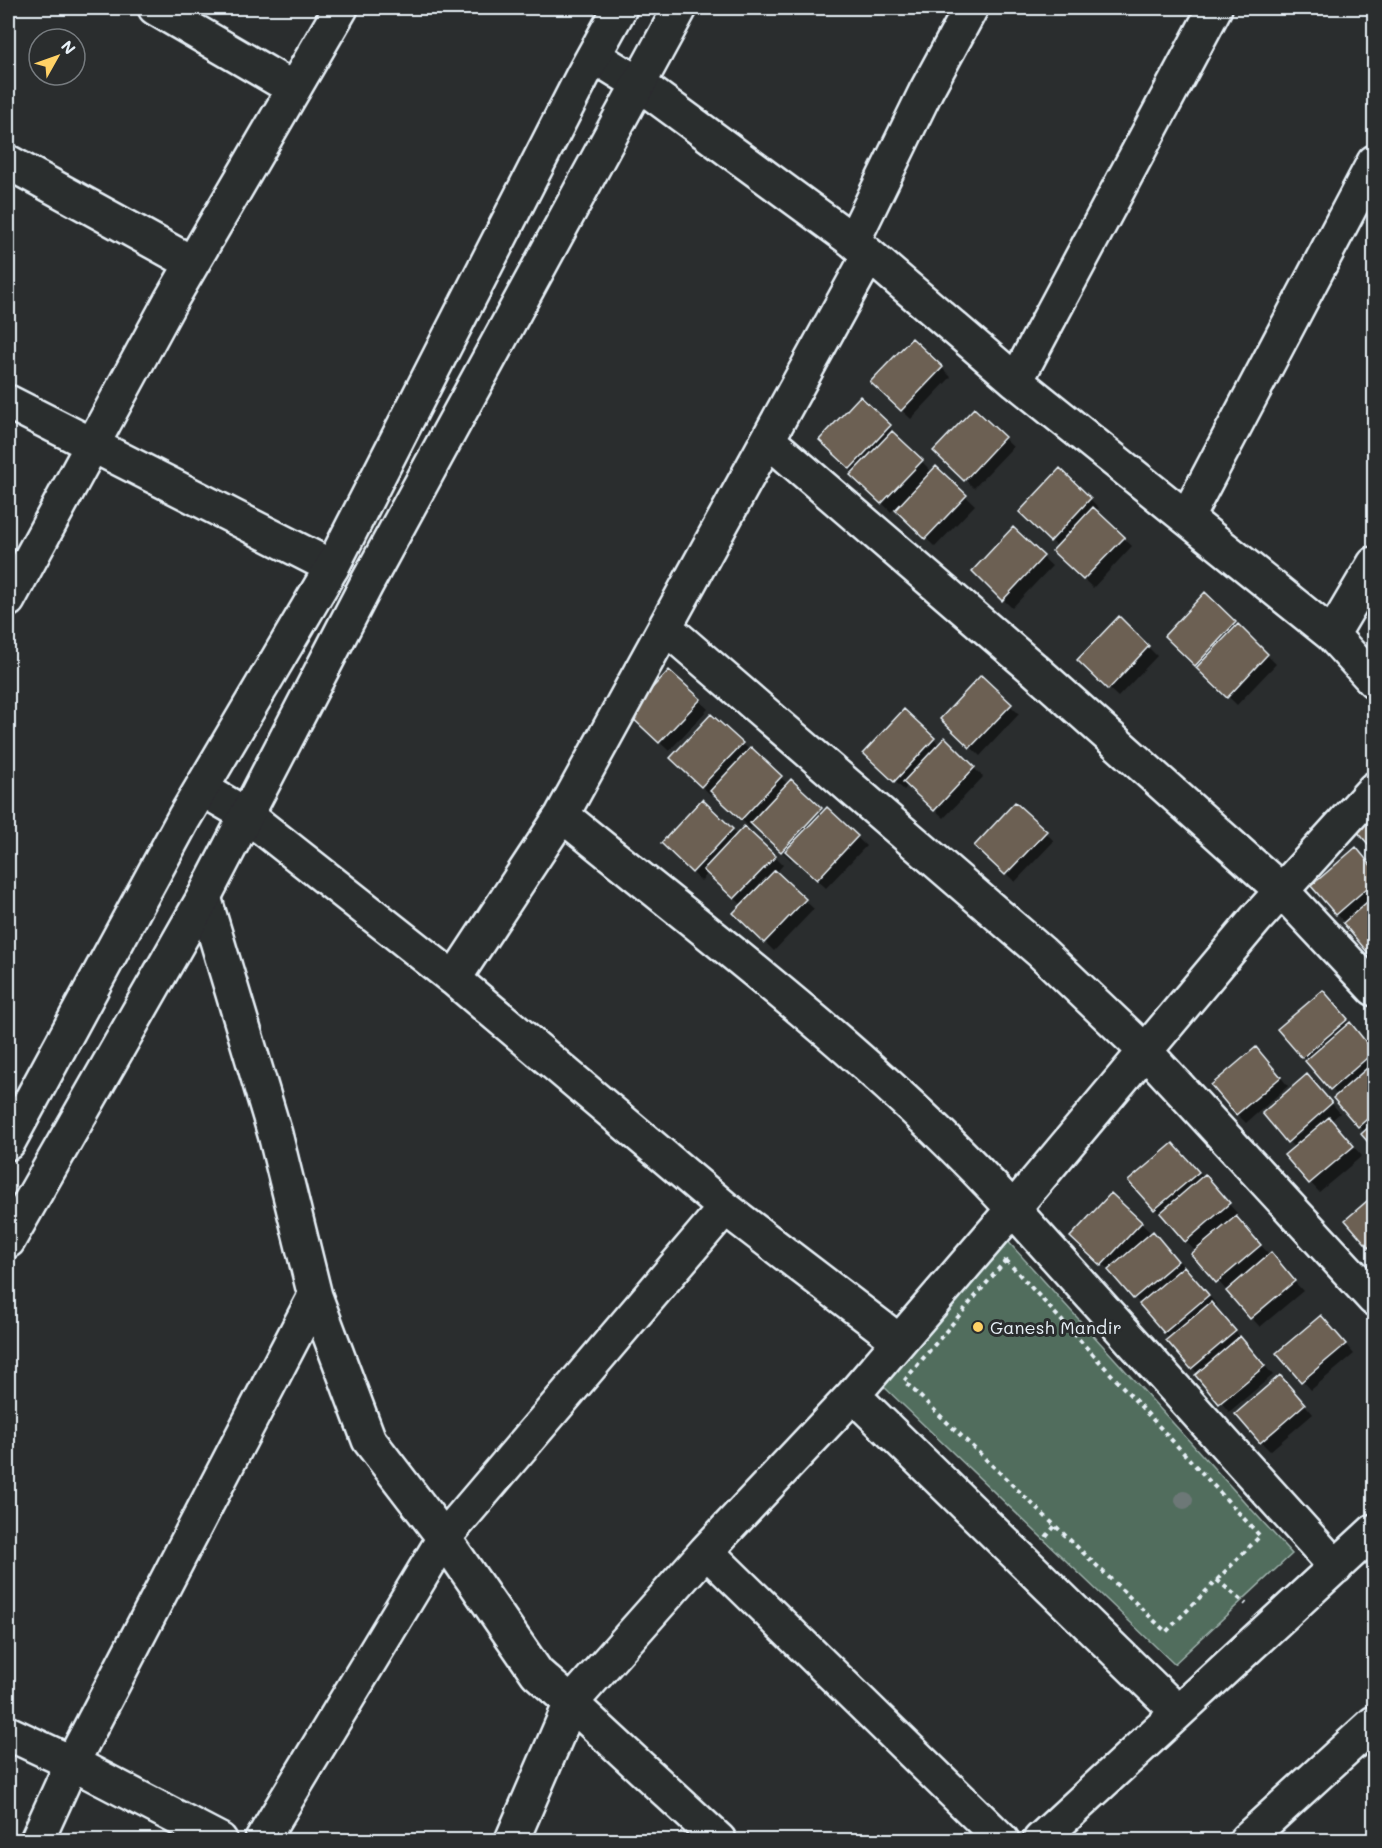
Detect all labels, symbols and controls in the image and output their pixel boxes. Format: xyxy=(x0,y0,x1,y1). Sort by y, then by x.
north arrow xyxy=(27,27,87,87)
text: N xyxy=(57,36,81,58)
place label: Ganesh Mandir xyxy=(990,1315,1122,1339)
marker: Ganesh Mandir xyxy=(971,1320,985,1334)

